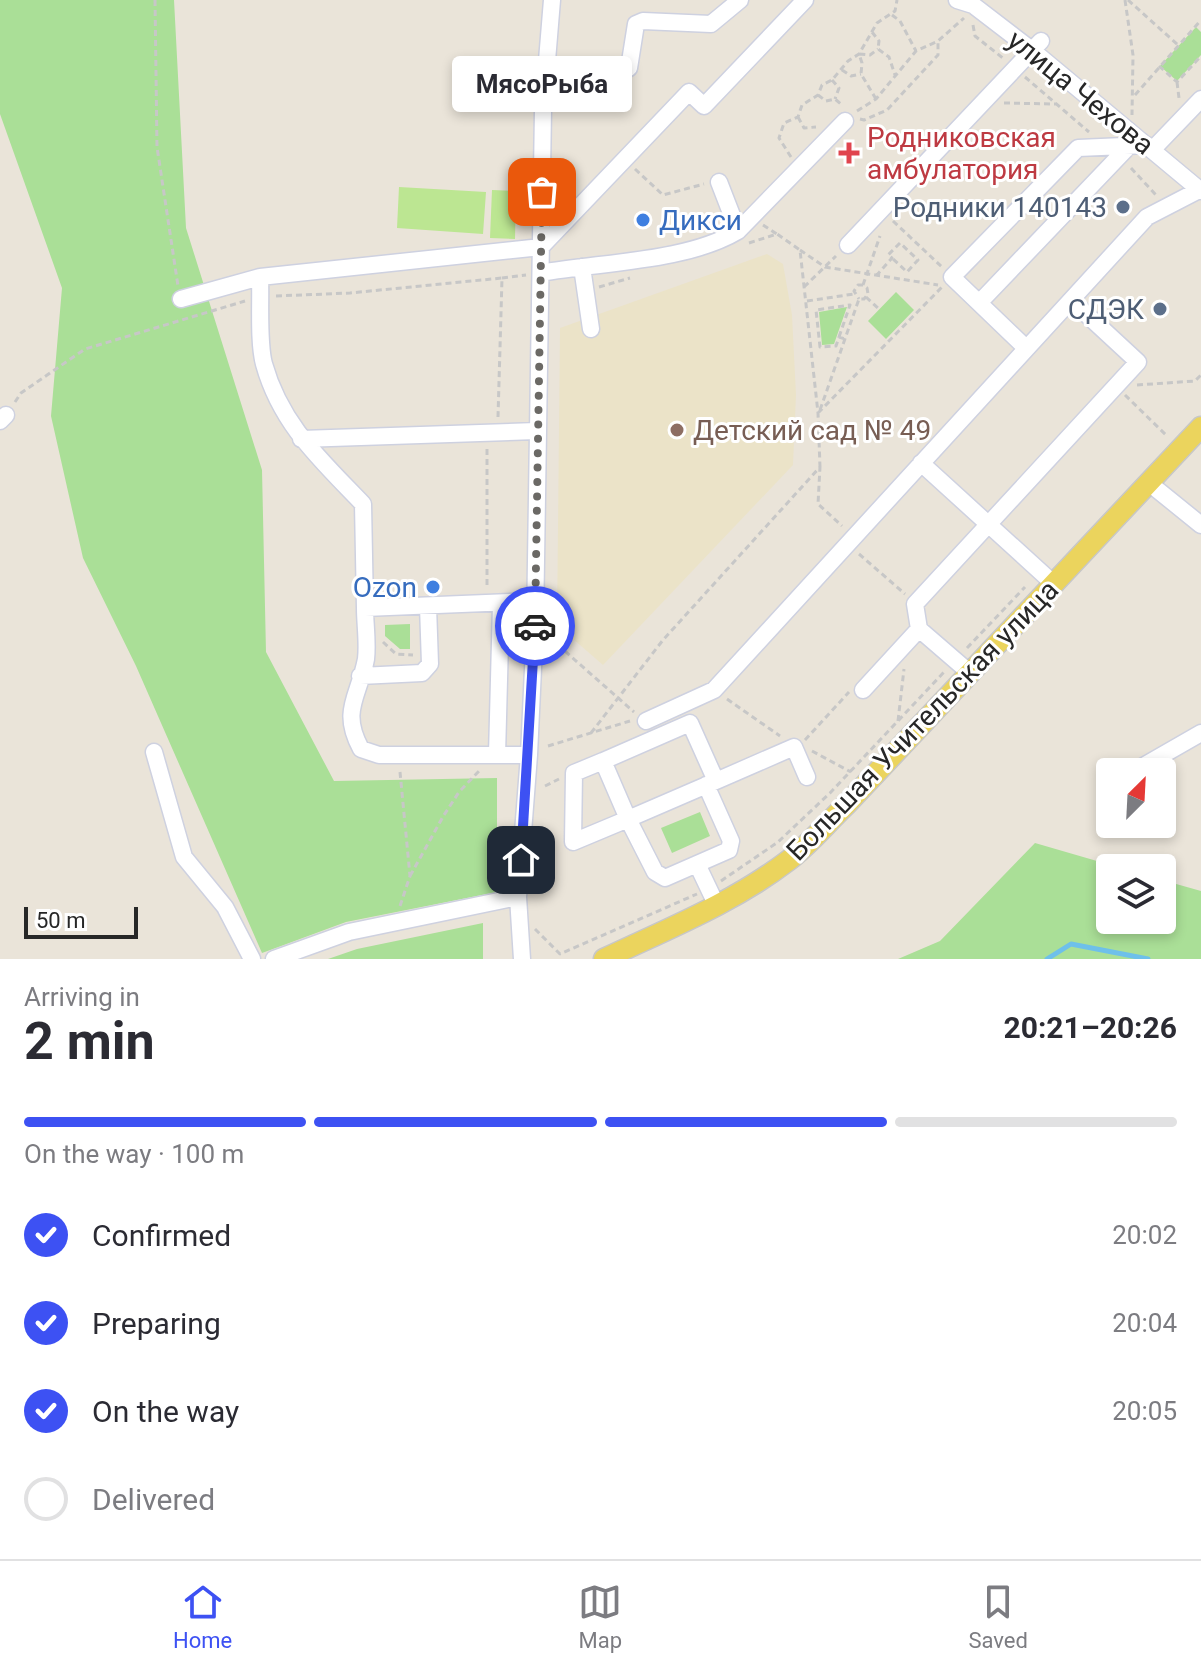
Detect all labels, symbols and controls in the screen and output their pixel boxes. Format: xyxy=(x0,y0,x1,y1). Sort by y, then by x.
street label: улица Чехова xyxy=(1001,23,1160,161)
callout: МясоРыба xyxy=(452,56,632,112)
text: МясоРыба xyxy=(476,69,608,99)
place label: Родниковская амбулатория xyxy=(867,121,1056,186)
marker: Родниковская амбулатория xyxy=(838,142,860,164)
pin xyxy=(508,158,576,226)
icon: bag xyxy=(520,170,564,214)
place label: Родники 140143 xyxy=(893,191,1107,224)
marker: Родники 140143 xyxy=(1114,198,1132,216)
place label: Дикси xyxy=(659,204,742,237)
marker: Дикси xyxy=(634,211,652,229)
place label: СДЭК xyxy=(1068,293,1144,326)
marker: СДЭК xyxy=(1151,300,1169,318)
place label: Детский сад № 49 xyxy=(693,414,931,447)
marker: Детский сад № 49 xyxy=(668,421,686,439)
place label: Ozon xyxy=(353,571,417,604)
street label: Большая Учительская улица xyxy=(780,573,1065,867)
marker: Ozon xyxy=(424,578,442,596)
courier xyxy=(495,586,575,666)
icon: car xyxy=(513,604,557,648)
north arrow xyxy=(1096,758,1176,838)
map controls xyxy=(1096,758,1176,934)
pin xyxy=(487,826,555,894)
icon: home xyxy=(499,838,543,882)
button: layers xyxy=(1096,854,1176,934)
scale bar xyxy=(24,903,138,939)
text: 50 m xyxy=(36,908,85,933)
text: Arriving in xyxy=(24,982,140,1012)
text: 20:21–20:26 xyxy=(1003,1010,1177,1045)
text: 2 min xyxy=(24,1011,155,1072)
text: On the way · 100 m xyxy=(24,1139,244,1169)
icon: check xyxy=(24,1213,68,1257)
text: Confirmed xyxy=(92,1218,231,1253)
text: 20:02 xyxy=(1112,1220,1177,1250)
icon: check xyxy=(24,1301,68,1345)
text: Preparing xyxy=(92,1306,221,1341)
text: 20:04 xyxy=(1112,1308,1177,1338)
icon: check xyxy=(24,1389,68,1433)
text: On the way xyxy=(92,1394,239,1429)
text: 20:05 xyxy=(1112,1396,1177,1426)
text: Delivered xyxy=(92,1482,215,1517)
tab: Home xyxy=(173,1580,232,1653)
tab: Map xyxy=(578,1580,622,1653)
tab: Saved xyxy=(968,1580,1028,1653)

